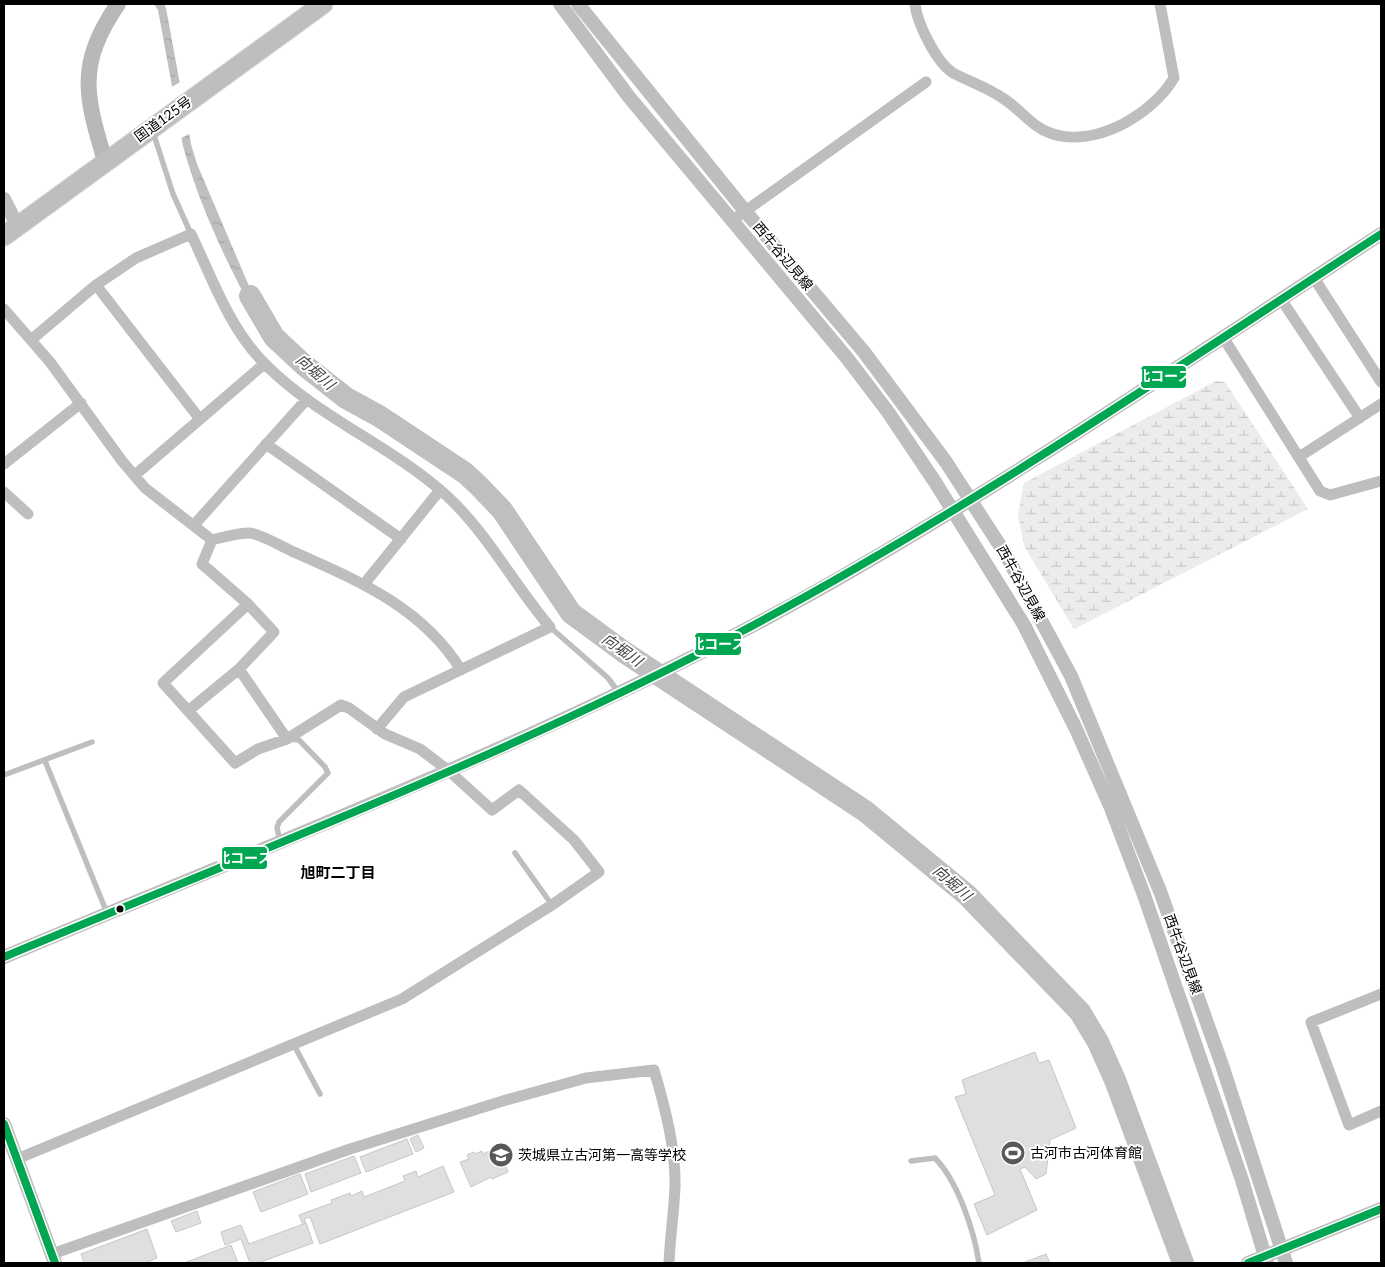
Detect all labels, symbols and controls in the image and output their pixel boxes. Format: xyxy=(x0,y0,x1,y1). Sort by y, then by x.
street label: 国道125号 xyxy=(131,92,195,145)
street label: 西牛谷辺見線 xyxy=(750,218,817,293)
water label: 向堀川 xyxy=(293,350,340,394)
line badge: 北コース xyxy=(1140,365,1187,389)
text: 北コース xyxy=(1136,367,1192,384)
street label: 西牛谷辺見線 xyxy=(994,542,1049,624)
water label: 向堀川 xyxy=(599,629,648,671)
line badge: 北コース xyxy=(694,632,742,656)
text: 北コース xyxy=(690,635,746,652)
line badge: 北コース xyxy=(221,846,268,870)
text: 北コース xyxy=(216,849,272,866)
water label: 向堀川 xyxy=(930,861,977,905)
district label: 旭町二丁目 xyxy=(300,863,376,881)
unlabelled marker xyxy=(115,904,125,914)
street label: 西牛谷辺見線 xyxy=(1161,911,1206,996)
sports icon: 古河市古河体育館 xyxy=(1000,1140,1026,1166)
school or university icon: 茨城県立古河第一高等学校 xyxy=(488,1142,514,1168)
place label: 古河市古河体育館 xyxy=(1030,1144,1142,1161)
place label: 茨城県立古河第一高等学校 xyxy=(518,1146,686,1163)

